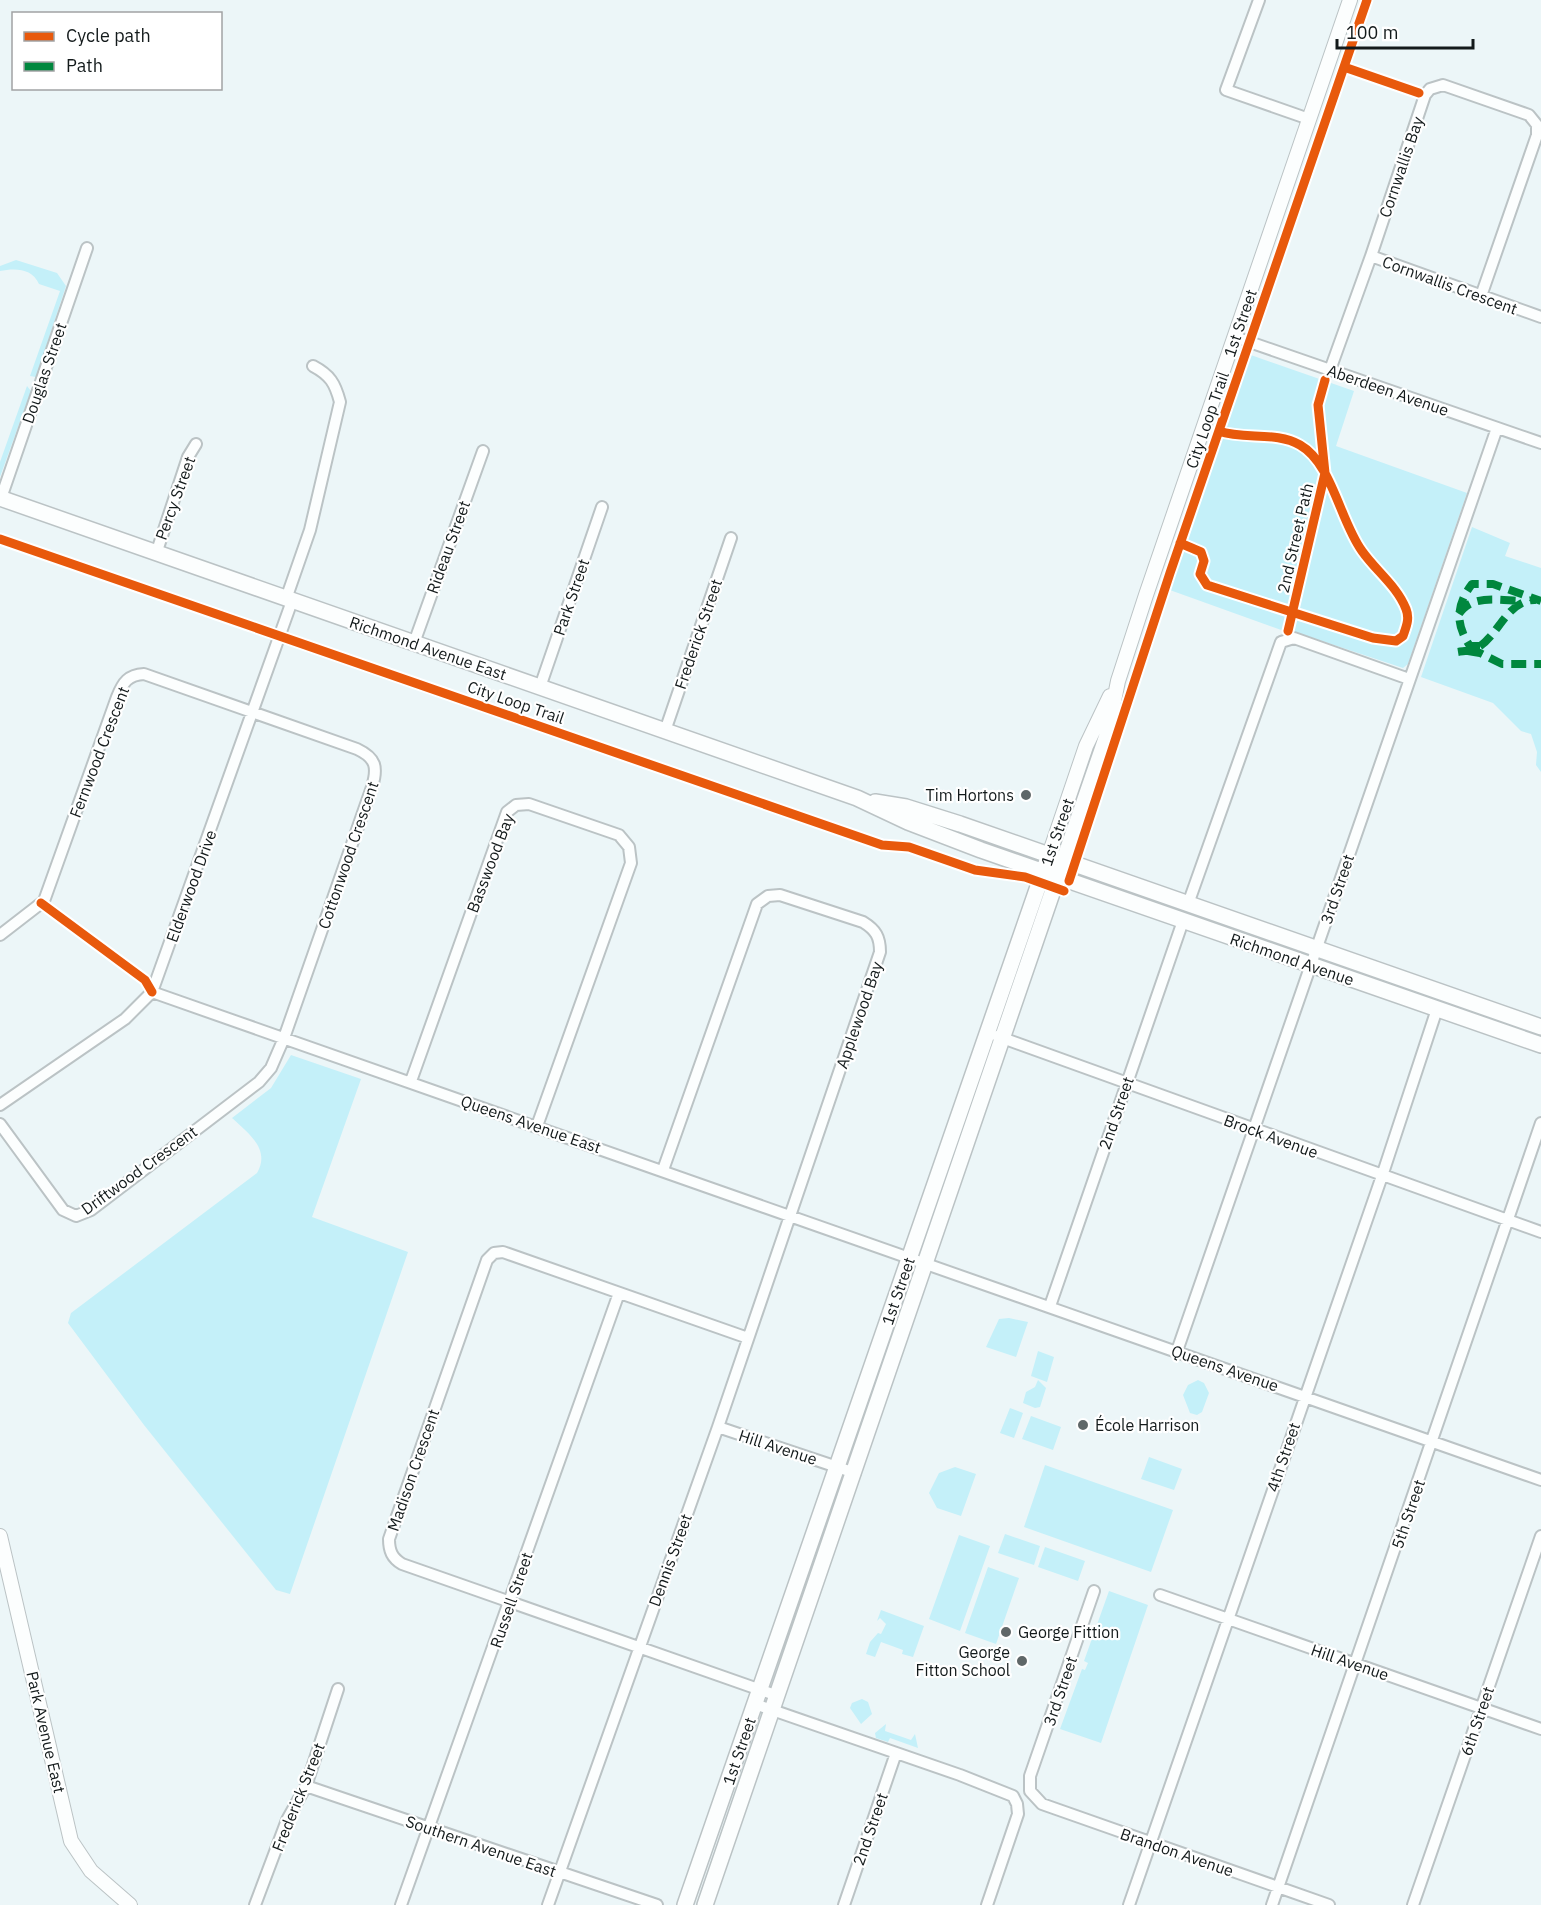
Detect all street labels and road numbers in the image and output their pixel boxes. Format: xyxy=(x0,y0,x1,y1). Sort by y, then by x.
street label: Cornwallis Bay xyxy=(1374,114,1428,220)
street label: Cornwallis Crescent xyxy=(1380,251,1520,319)
street label: 1st Street xyxy=(1219,286,1261,360)
street label: Douglas Street xyxy=(17,320,71,426)
street label: Aberdeen Avenue xyxy=(1325,360,1452,420)
street label: City Loop Trail xyxy=(1181,369,1233,471)
street label: Percy Street xyxy=(151,453,199,543)
street label: 2nd Street Path xyxy=(1273,481,1317,595)
street label: Rideau Street xyxy=(422,498,474,596)
street label: Park Street xyxy=(549,556,593,638)
street label: Frederick Street xyxy=(670,576,726,692)
street label: Richmond Avenue East xyxy=(347,612,509,684)
street label: City Loop Trail xyxy=(465,676,567,728)
street label: Fernwood Crescent xyxy=(65,683,133,821)
street label: Cottonwood Crescent xyxy=(313,779,383,931)
street label: 1st Street xyxy=(1036,795,1078,869)
street label: Basswood Bay xyxy=(462,811,518,915)
street label: Elderwood Drive xyxy=(161,827,221,945)
street label: 3rd Street xyxy=(1316,852,1358,926)
street label: Richmond Avenue xyxy=(1227,928,1357,990)
street label: Applewood Bay xyxy=(831,959,887,1071)
street label: 2nd Street xyxy=(1094,1074,1138,1152)
street label: Queens Avenue East xyxy=(458,1091,604,1157)
street label: Brock Avenue xyxy=(1221,1110,1321,1162)
street label: Driftwood Crescent xyxy=(77,1121,201,1219)
street label: 1st Street xyxy=(877,1254,919,1328)
street label: Queens Avenue xyxy=(1169,1340,1281,1396)
street label: Madison Crescent xyxy=(383,1406,443,1534)
street label: 4th Street xyxy=(1262,1420,1304,1494)
street label: Hill Avenue xyxy=(736,1425,820,1469)
street label: 5th Street xyxy=(1387,1477,1429,1551)
street label: Dennis Street xyxy=(644,1511,696,1609)
street label: Russell Street xyxy=(485,1550,537,1650)
street label: Hill Avenue xyxy=(1308,1639,1392,1685)
street label: 3rd Street xyxy=(1039,1654,1081,1728)
street label: Park Avenue East xyxy=(22,1669,70,1795)
street label: 6th Street xyxy=(1456,1684,1498,1758)
street label: 1st Street xyxy=(718,1714,760,1788)
street label: Frederick Street xyxy=(267,1740,329,1854)
street label: 2nd Street xyxy=(848,1790,892,1868)
street label: Southern Avenue East xyxy=(403,1811,559,1881)
street label: Brandon Avenue xyxy=(1118,1823,1236,1881)

